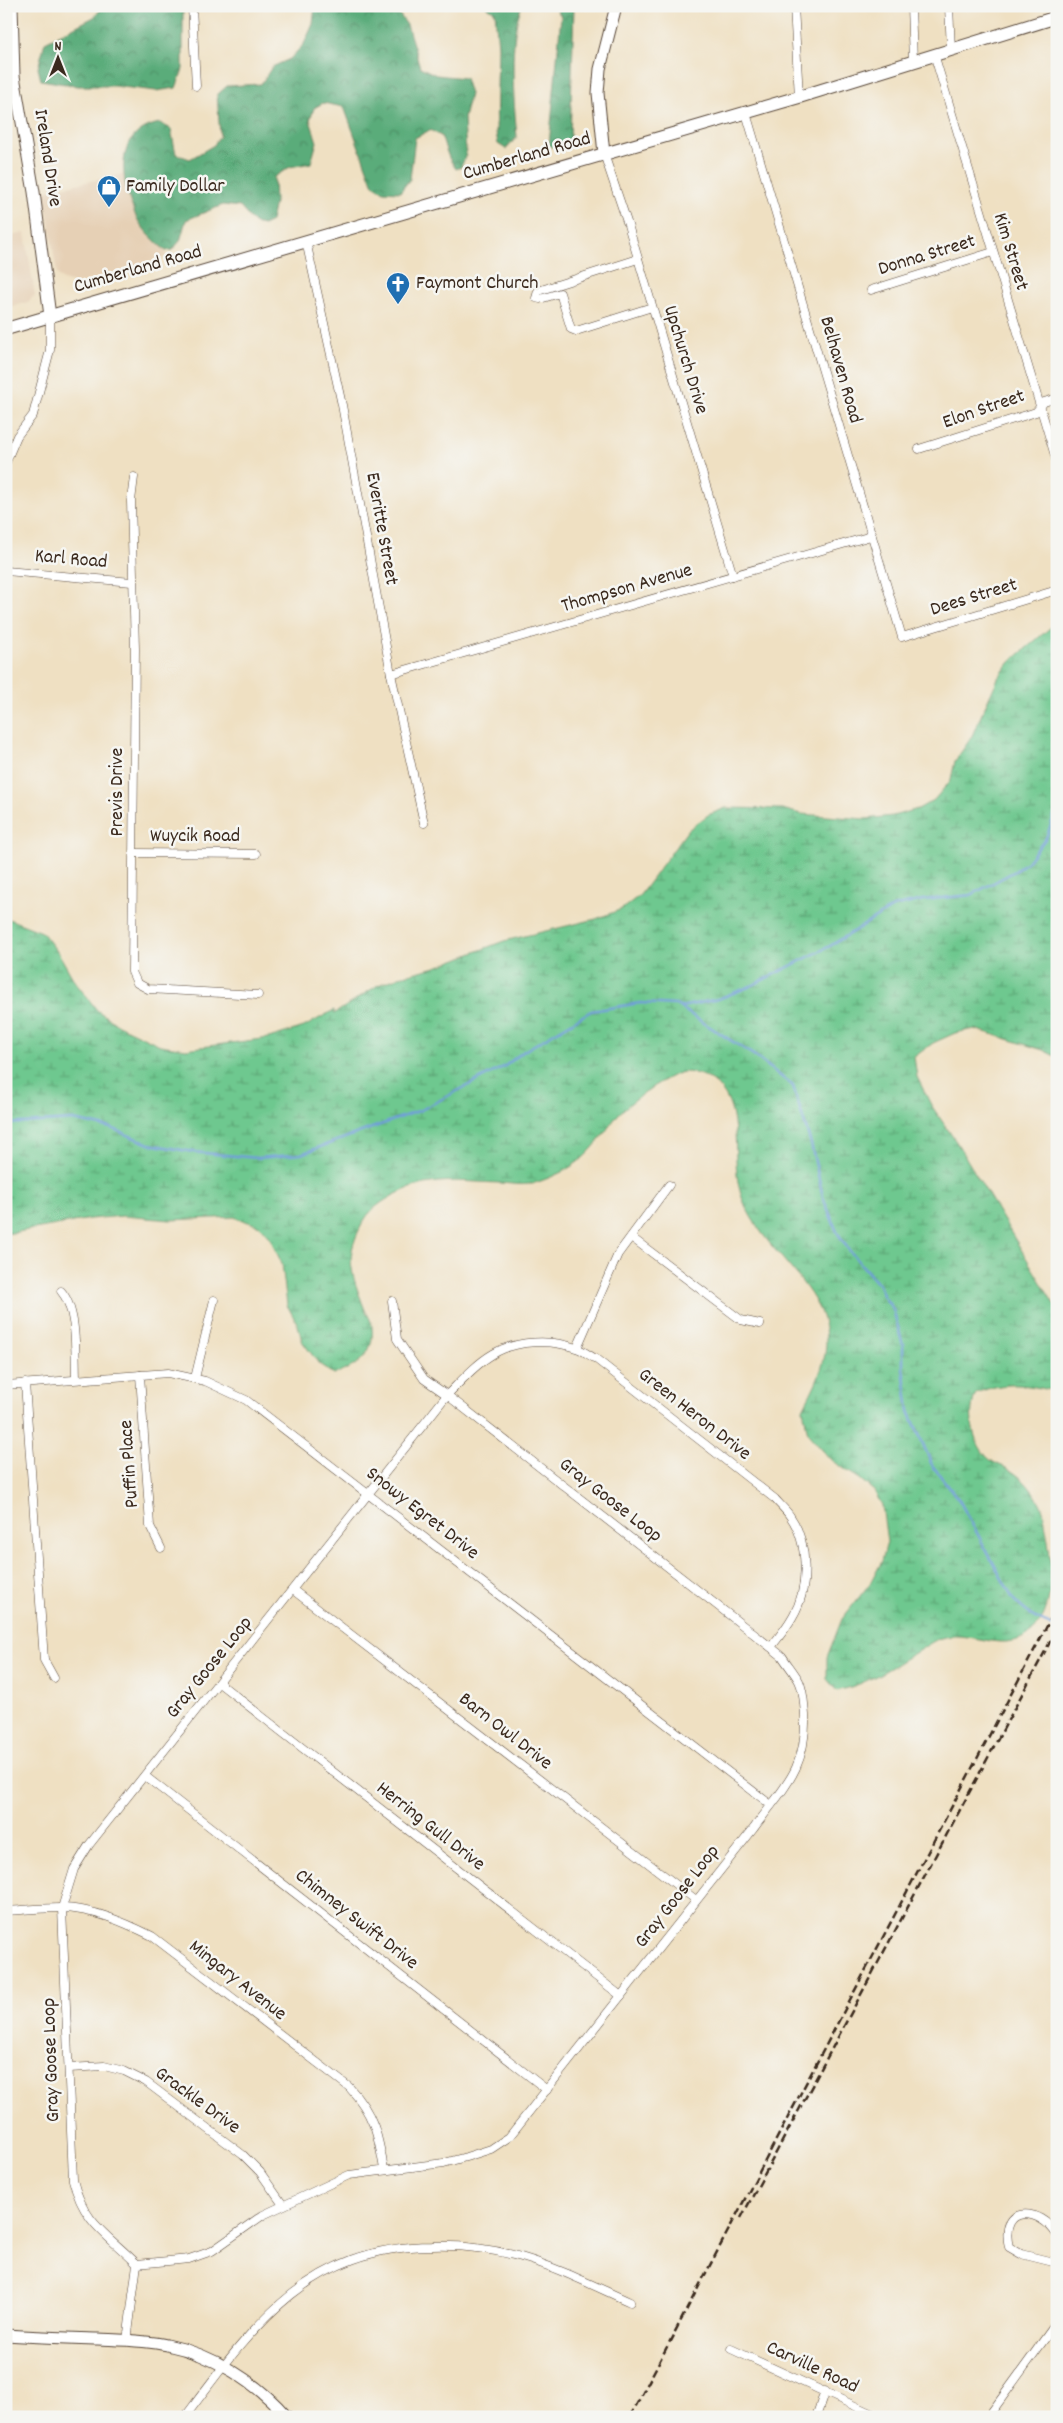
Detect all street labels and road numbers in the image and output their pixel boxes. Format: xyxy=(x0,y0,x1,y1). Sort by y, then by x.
street label: Ireland Drive xyxy=(25,107,69,209)
street label: Cumberland Road xyxy=(460,125,594,189)
street label: Kim Street xyxy=(985,210,1035,294)
street label: Donna Street xyxy=(875,228,979,284)
street label: Cumberland Road xyxy=(71,238,205,302)
street label: Upchurch Drive xyxy=(655,302,715,418)
street label: Belhaven Road xyxy=(811,313,869,427)
street label: Elon Street xyxy=(939,383,1029,437)
street label: Everitte Street xyxy=(357,470,405,588)
street label: Karl Road xyxy=(34,543,108,577)
street label: Thompson Avenue xyxy=(558,557,696,621)
street label: Dees Street xyxy=(927,572,1021,624)
street label: Previs Drive xyxy=(104,747,132,836)
street label: Wuycik Road xyxy=(150,823,240,851)
street label: Green Heron Drive xyxy=(632,1362,757,1468)
street label: Puffin Place xyxy=(113,1419,147,1509)
street label: Gray Goose Loop xyxy=(552,1452,668,1550)
street label: Snowy Egret Drive xyxy=(359,1461,485,1567)
street label: Gray Goose Loop xyxy=(160,1611,260,1725)
street label: Barn Owl Drive xyxy=(452,1686,558,1778)
street label: Herring Gull Drive xyxy=(370,1775,491,1879)
street label: Gray Goose Loop xyxy=(629,1839,727,1955)
street label: Chimney Swift Drive xyxy=(288,1863,424,1977)
street label: Mingary Avenue xyxy=(182,1934,292,2028)
street label: Gray Goose Loop xyxy=(36,1997,68,2123)
street label: Grackle Drive xyxy=(148,2060,246,2142)
street label: Carville Road xyxy=(761,2334,863,2402)

